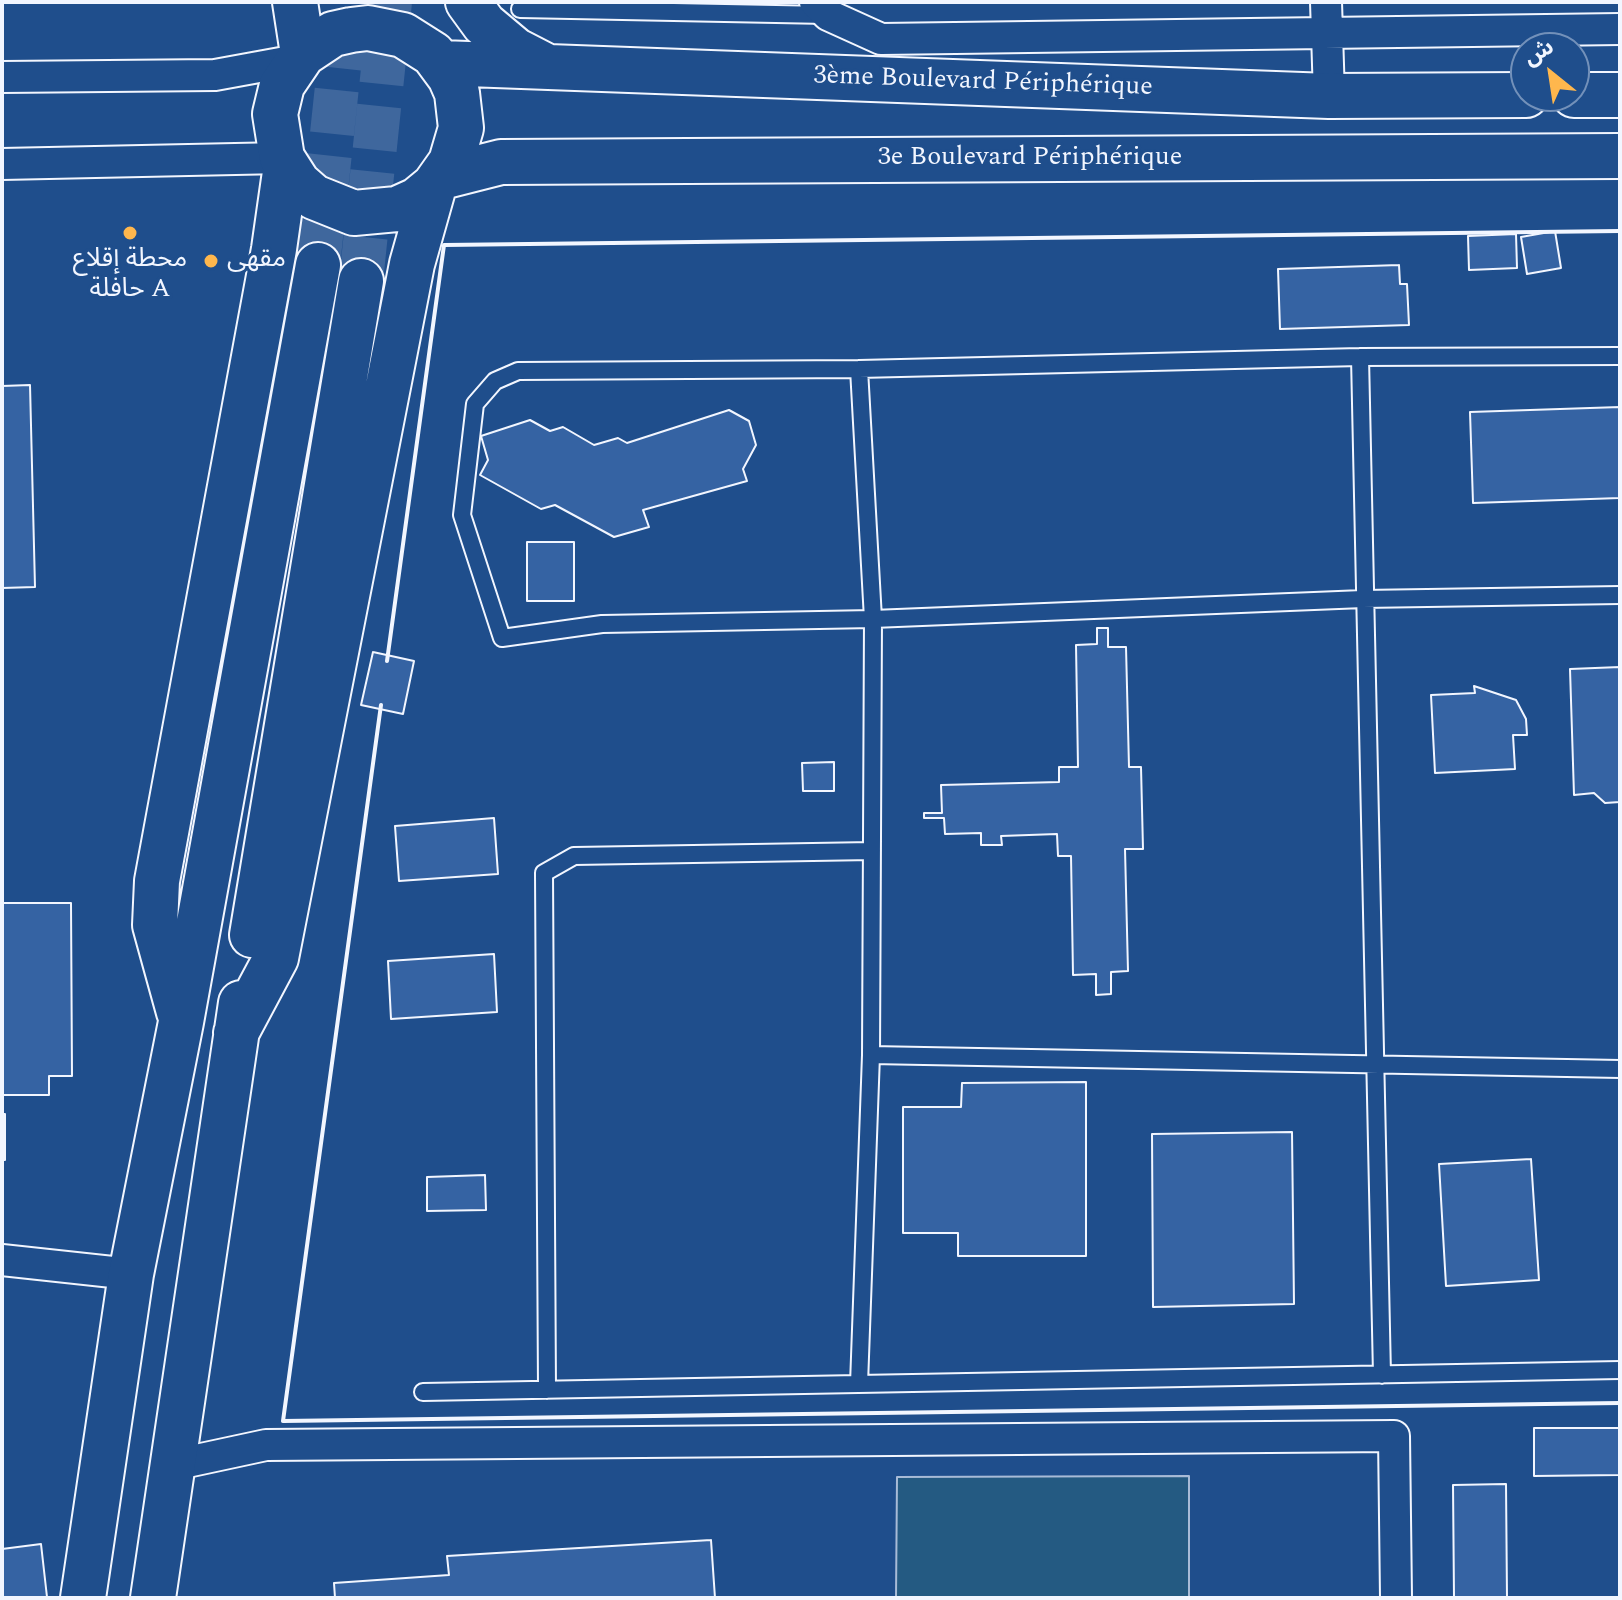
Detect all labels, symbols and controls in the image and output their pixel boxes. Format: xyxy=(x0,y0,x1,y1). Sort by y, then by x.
text: ش xyxy=(1517,31,1560,74)
north arrow xyxy=(1510,32,1590,112)
street label: 3ème Boulevard Périphérique xyxy=(813,61,1153,105)
street label: 3e Boulevard Périphérique xyxy=(878,143,1182,175)
marker: محطة إقلاع حافلة A xyxy=(121,224,139,242)
place label: محطة إقلاع حافلة A xyxy=(73,245,187,306)
place label: مقهى xyxy=(227,245,286,277)
marker: مقهى xyxy=(202,252,220,270)

